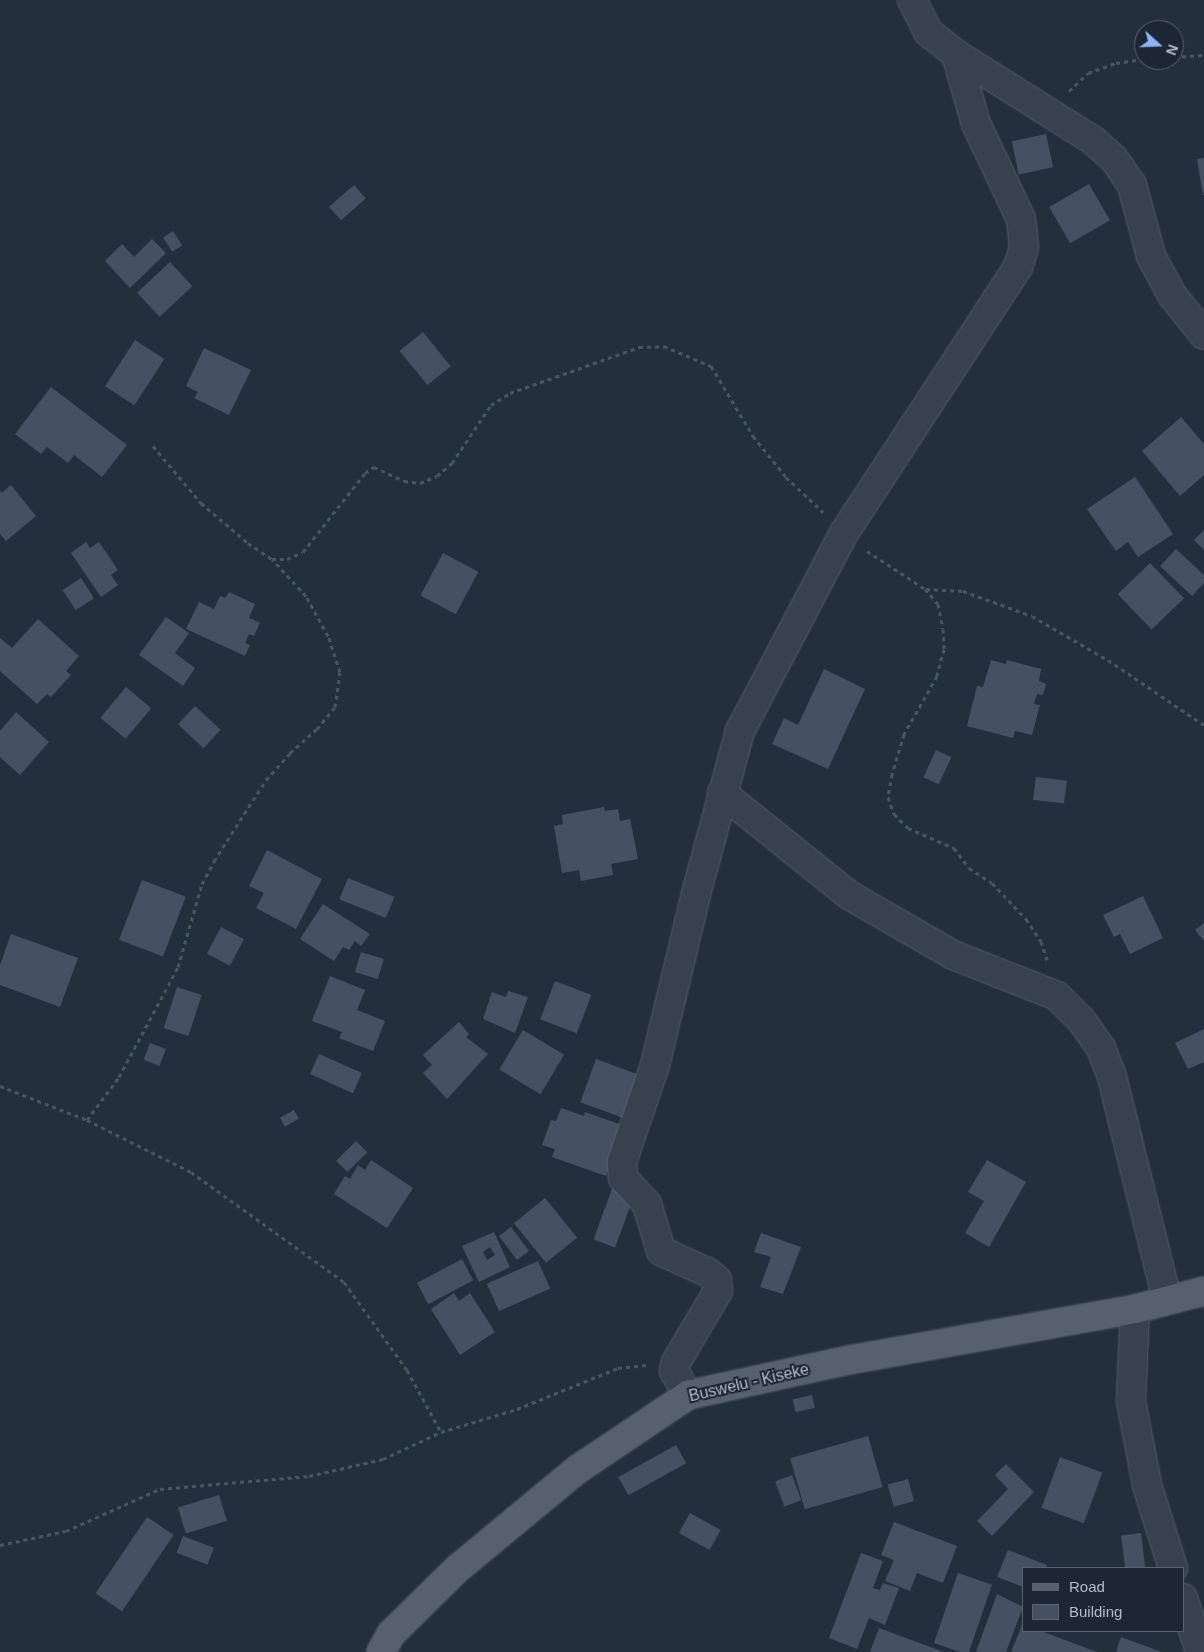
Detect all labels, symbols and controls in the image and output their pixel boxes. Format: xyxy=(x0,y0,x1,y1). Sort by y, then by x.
north arrow xyxy=(1134,20,1184,70)
text: N xyxy=(1163,42,1181,57)
street label: Buswelu - Kiseke xyxy=(687,1360,811,1406)
legend xyxy=(1022,1567,1184,1632)
text: Road xyxy=(1069,1578,1105,1595)
text: Building xyxy=(1069,1603,1122,1620)

